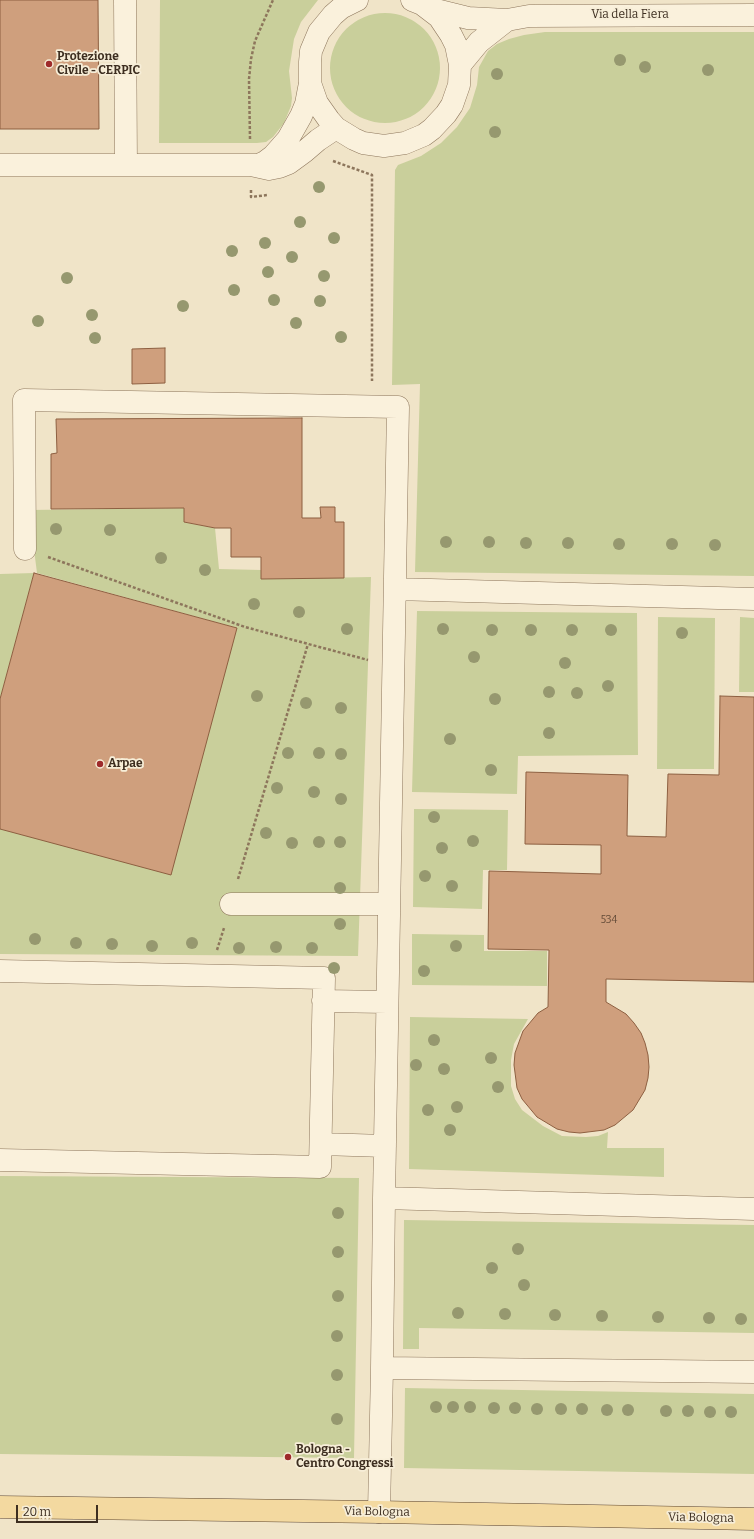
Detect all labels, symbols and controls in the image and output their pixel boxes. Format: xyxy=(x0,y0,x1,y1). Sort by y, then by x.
street label: Via della Fiera xyxy=(591,8,669,22)
place label: Protezione Civile - CERPIC xyxy=(57,50,140,78)
marker: Protezione Civile - CERPIC xyxy=(44,59,54,69)
place label: Arpae xyxy=(108,757,143,771)
marker: Arpae xyxy=(95,759,105,769)
house number: 534 xyxy=(601,914,617,926)
place label: Bologna - Centro Congressi xyxy=(296,1443,393,1471)
marker: Bologna - Centro Congressi xyxy=(283,1452,293,1462)
scale bar xyxy=(18,1497,100,1523)
street label: Via Bologna xyxy=(344,1504,410,1520)
text: 20 m xyxy=(23,1505,51,1519)
street label: Via Bologna xyxy=(668,1510,734,1526)

